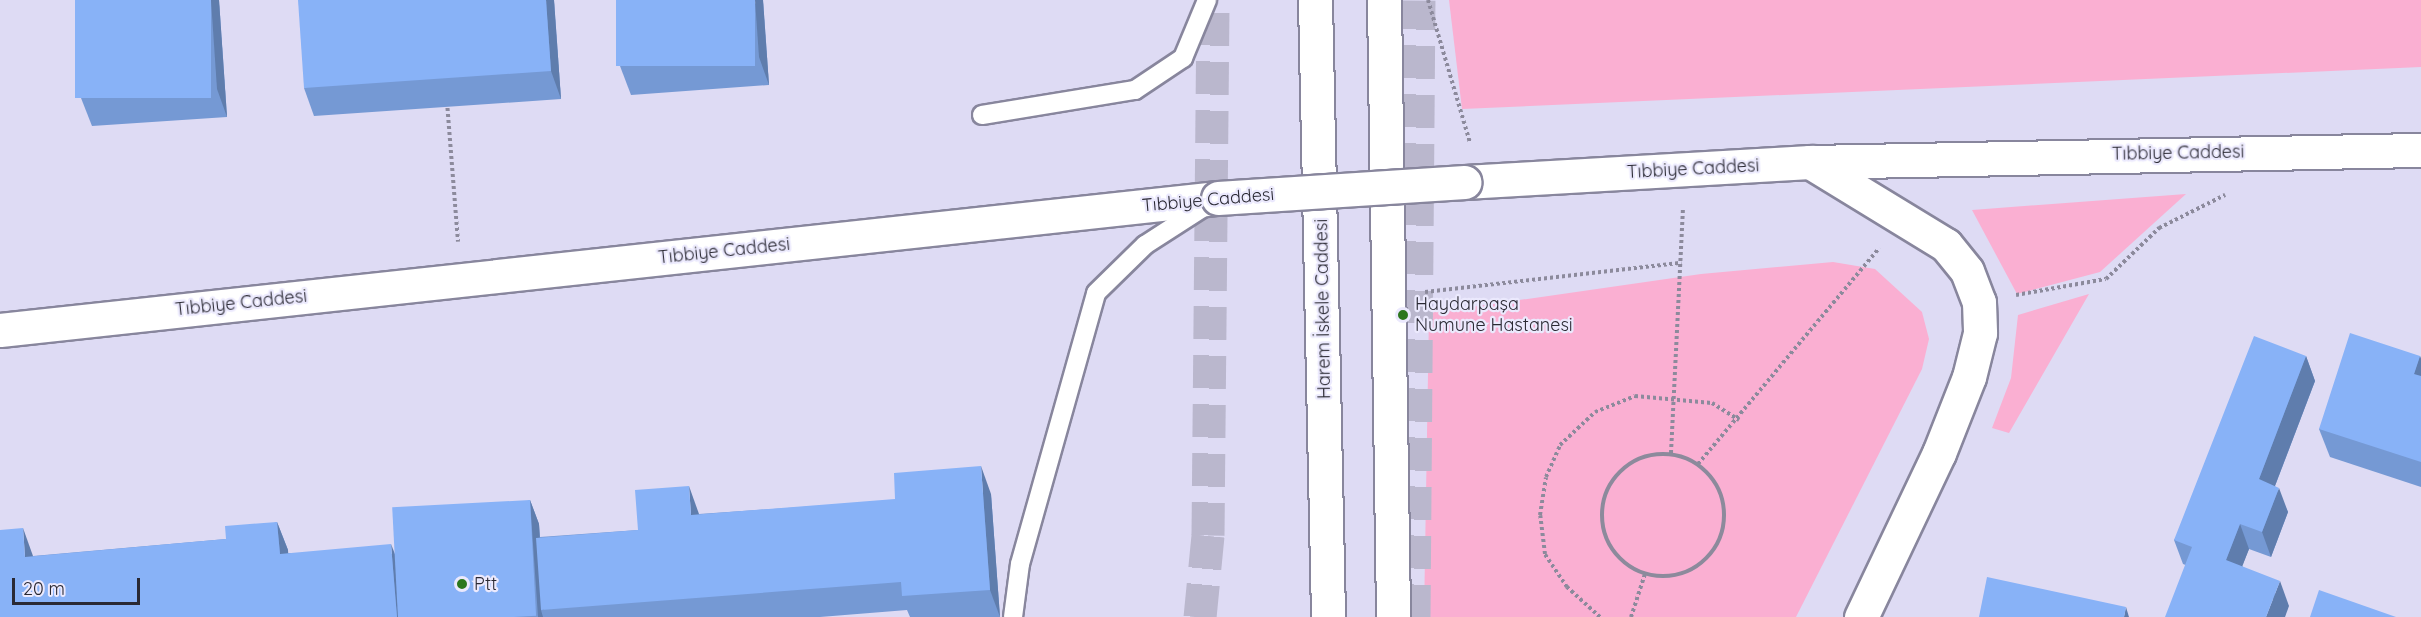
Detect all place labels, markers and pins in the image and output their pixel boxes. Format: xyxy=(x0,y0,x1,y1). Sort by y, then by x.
place label: Haydarpaşa Numune Hastanesi xyxy=(1415,294,1573,336)
marker: Haydarpaşa Numune Hastanesi xyxy=(1396,308,1410,322)
place label: Ptt xyxy=(474,573,497,595)
marker: Ptt xyxy=(455,577,469,591)

